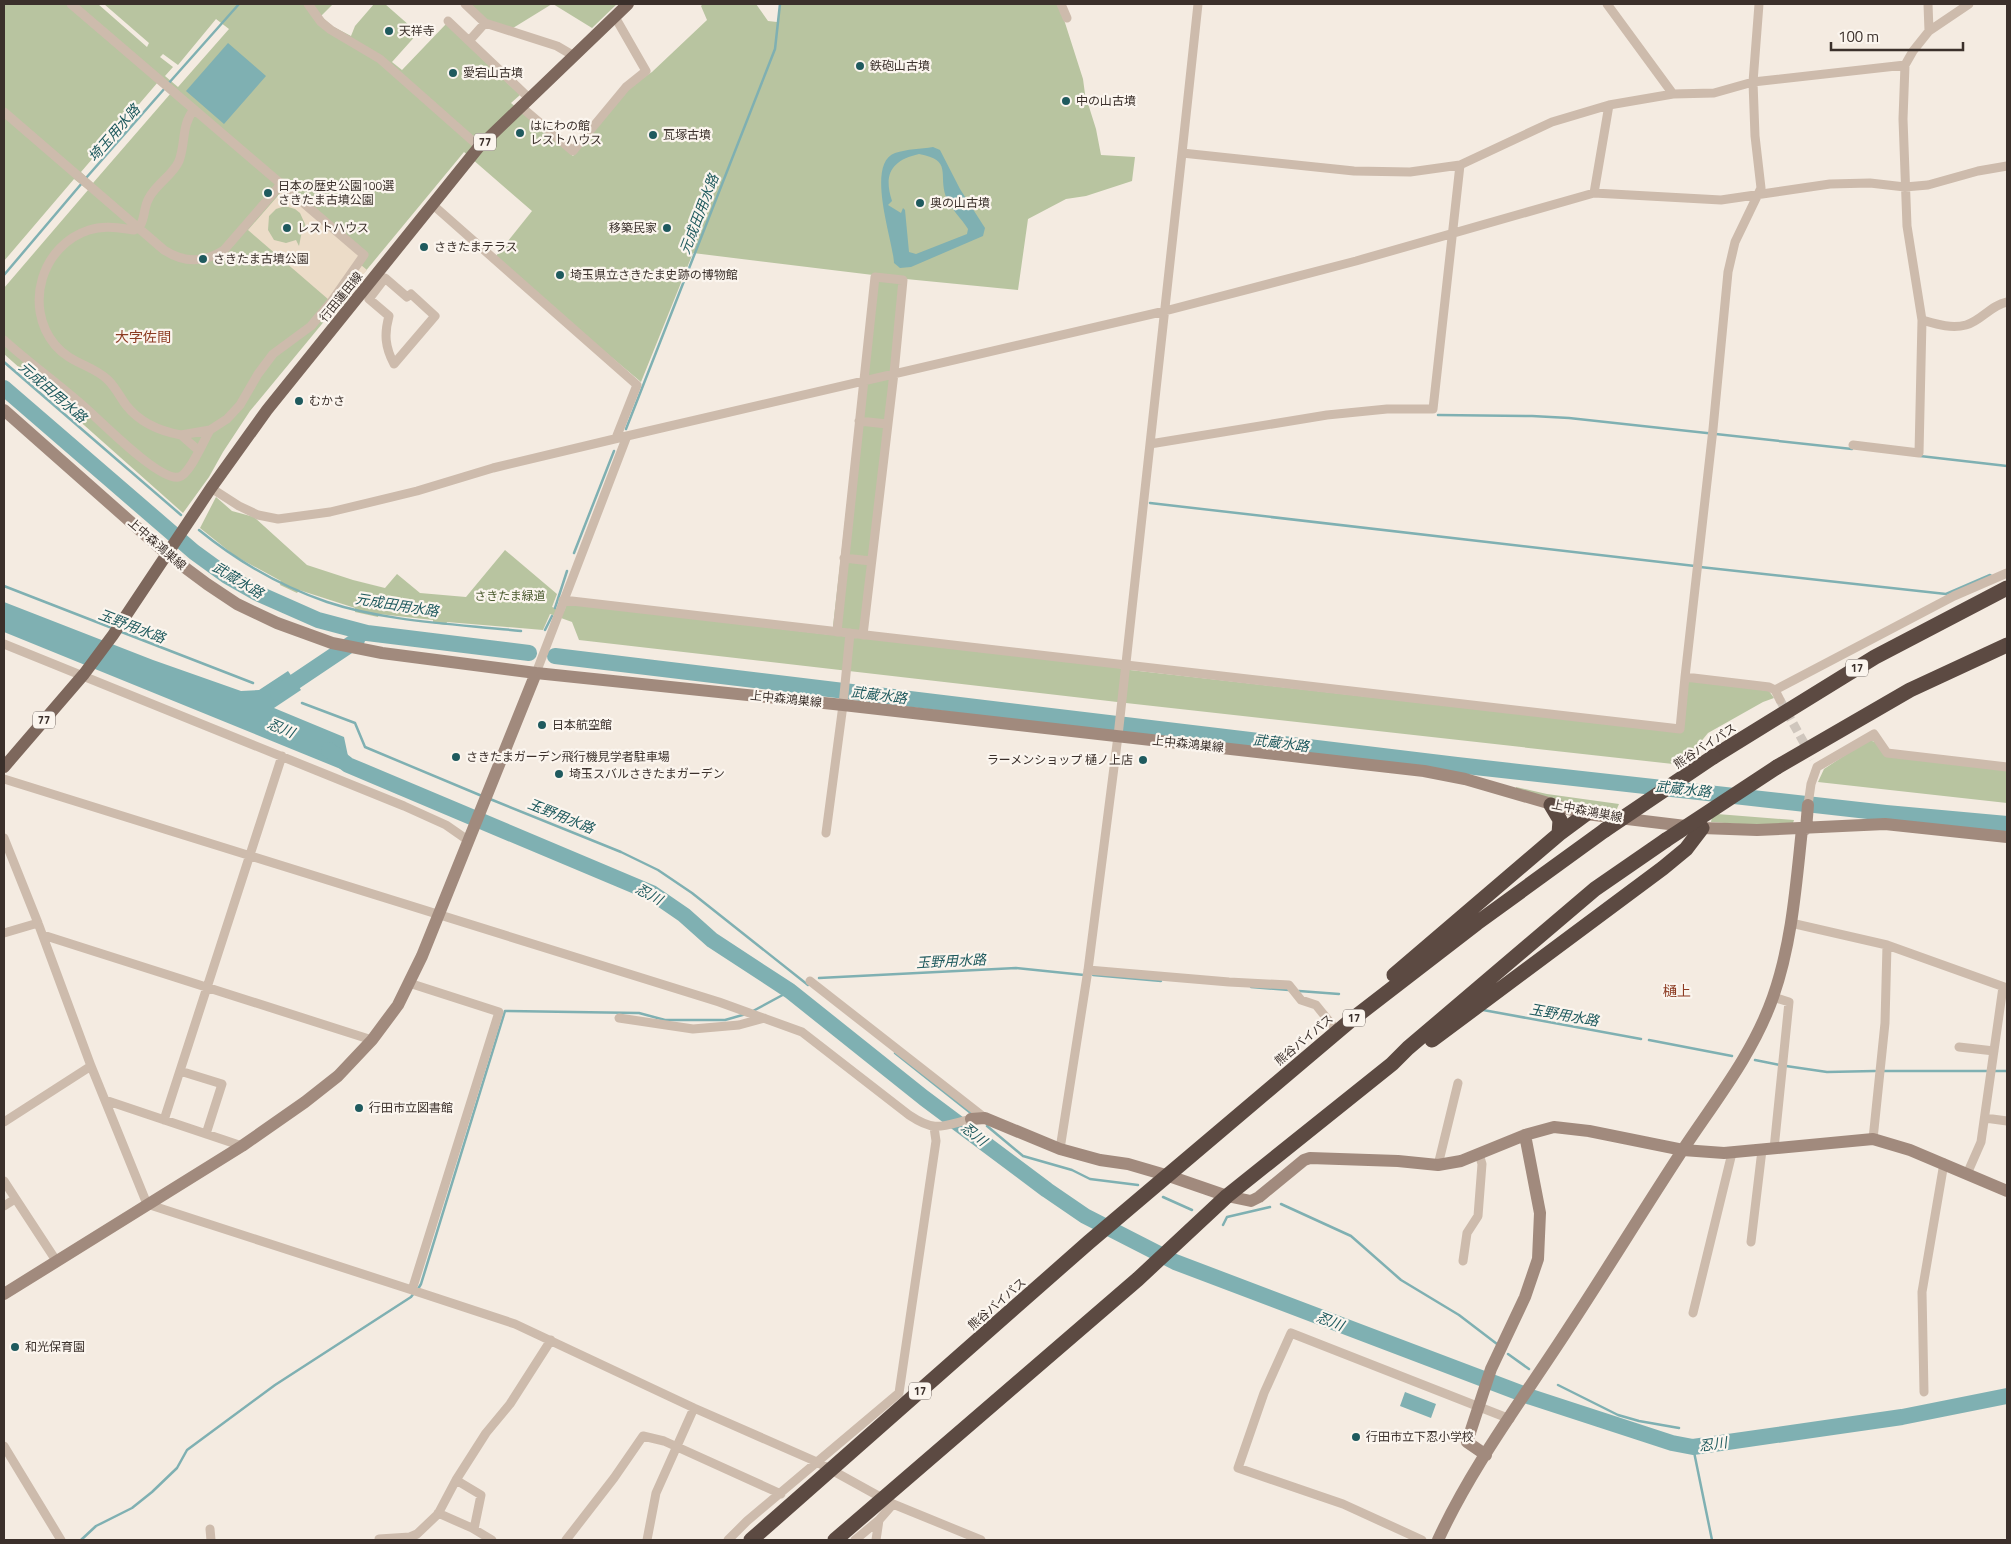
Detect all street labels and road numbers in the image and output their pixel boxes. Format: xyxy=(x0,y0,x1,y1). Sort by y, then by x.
road number: 77 xyxy=(474,134,496,150)
street label: 行田蓮田線 xyxy=(314,267,367,326)
street label: 上中森鴻巣線 xyxy=(124,513,191,574)
road number: 17 xyxy=(1846,660,1868,676)
street label: 上中森鴻巣線 xyxy=(749,685,823,712)
road number: 77 xyxy=(33,712,55,728)
street label: 熊谷バイパス xyxy=(1669,718,1740,773)
street label: 上中森鴻巣線 xyxy=(1151,730,1225,757)
street label: 上中森鴻巣線 xyxy=(1550,794,1624,827)
street label: 熊谷バイパス xyxy=(1270,1009,1337,1070)
road number: 17 xyxy=(1343,1010,1365,1026)
street label: 熊谷バイパス xyxy=(963,1273,1030,1334)
road number: 17 xyxy=(909,1382,931,1400)

